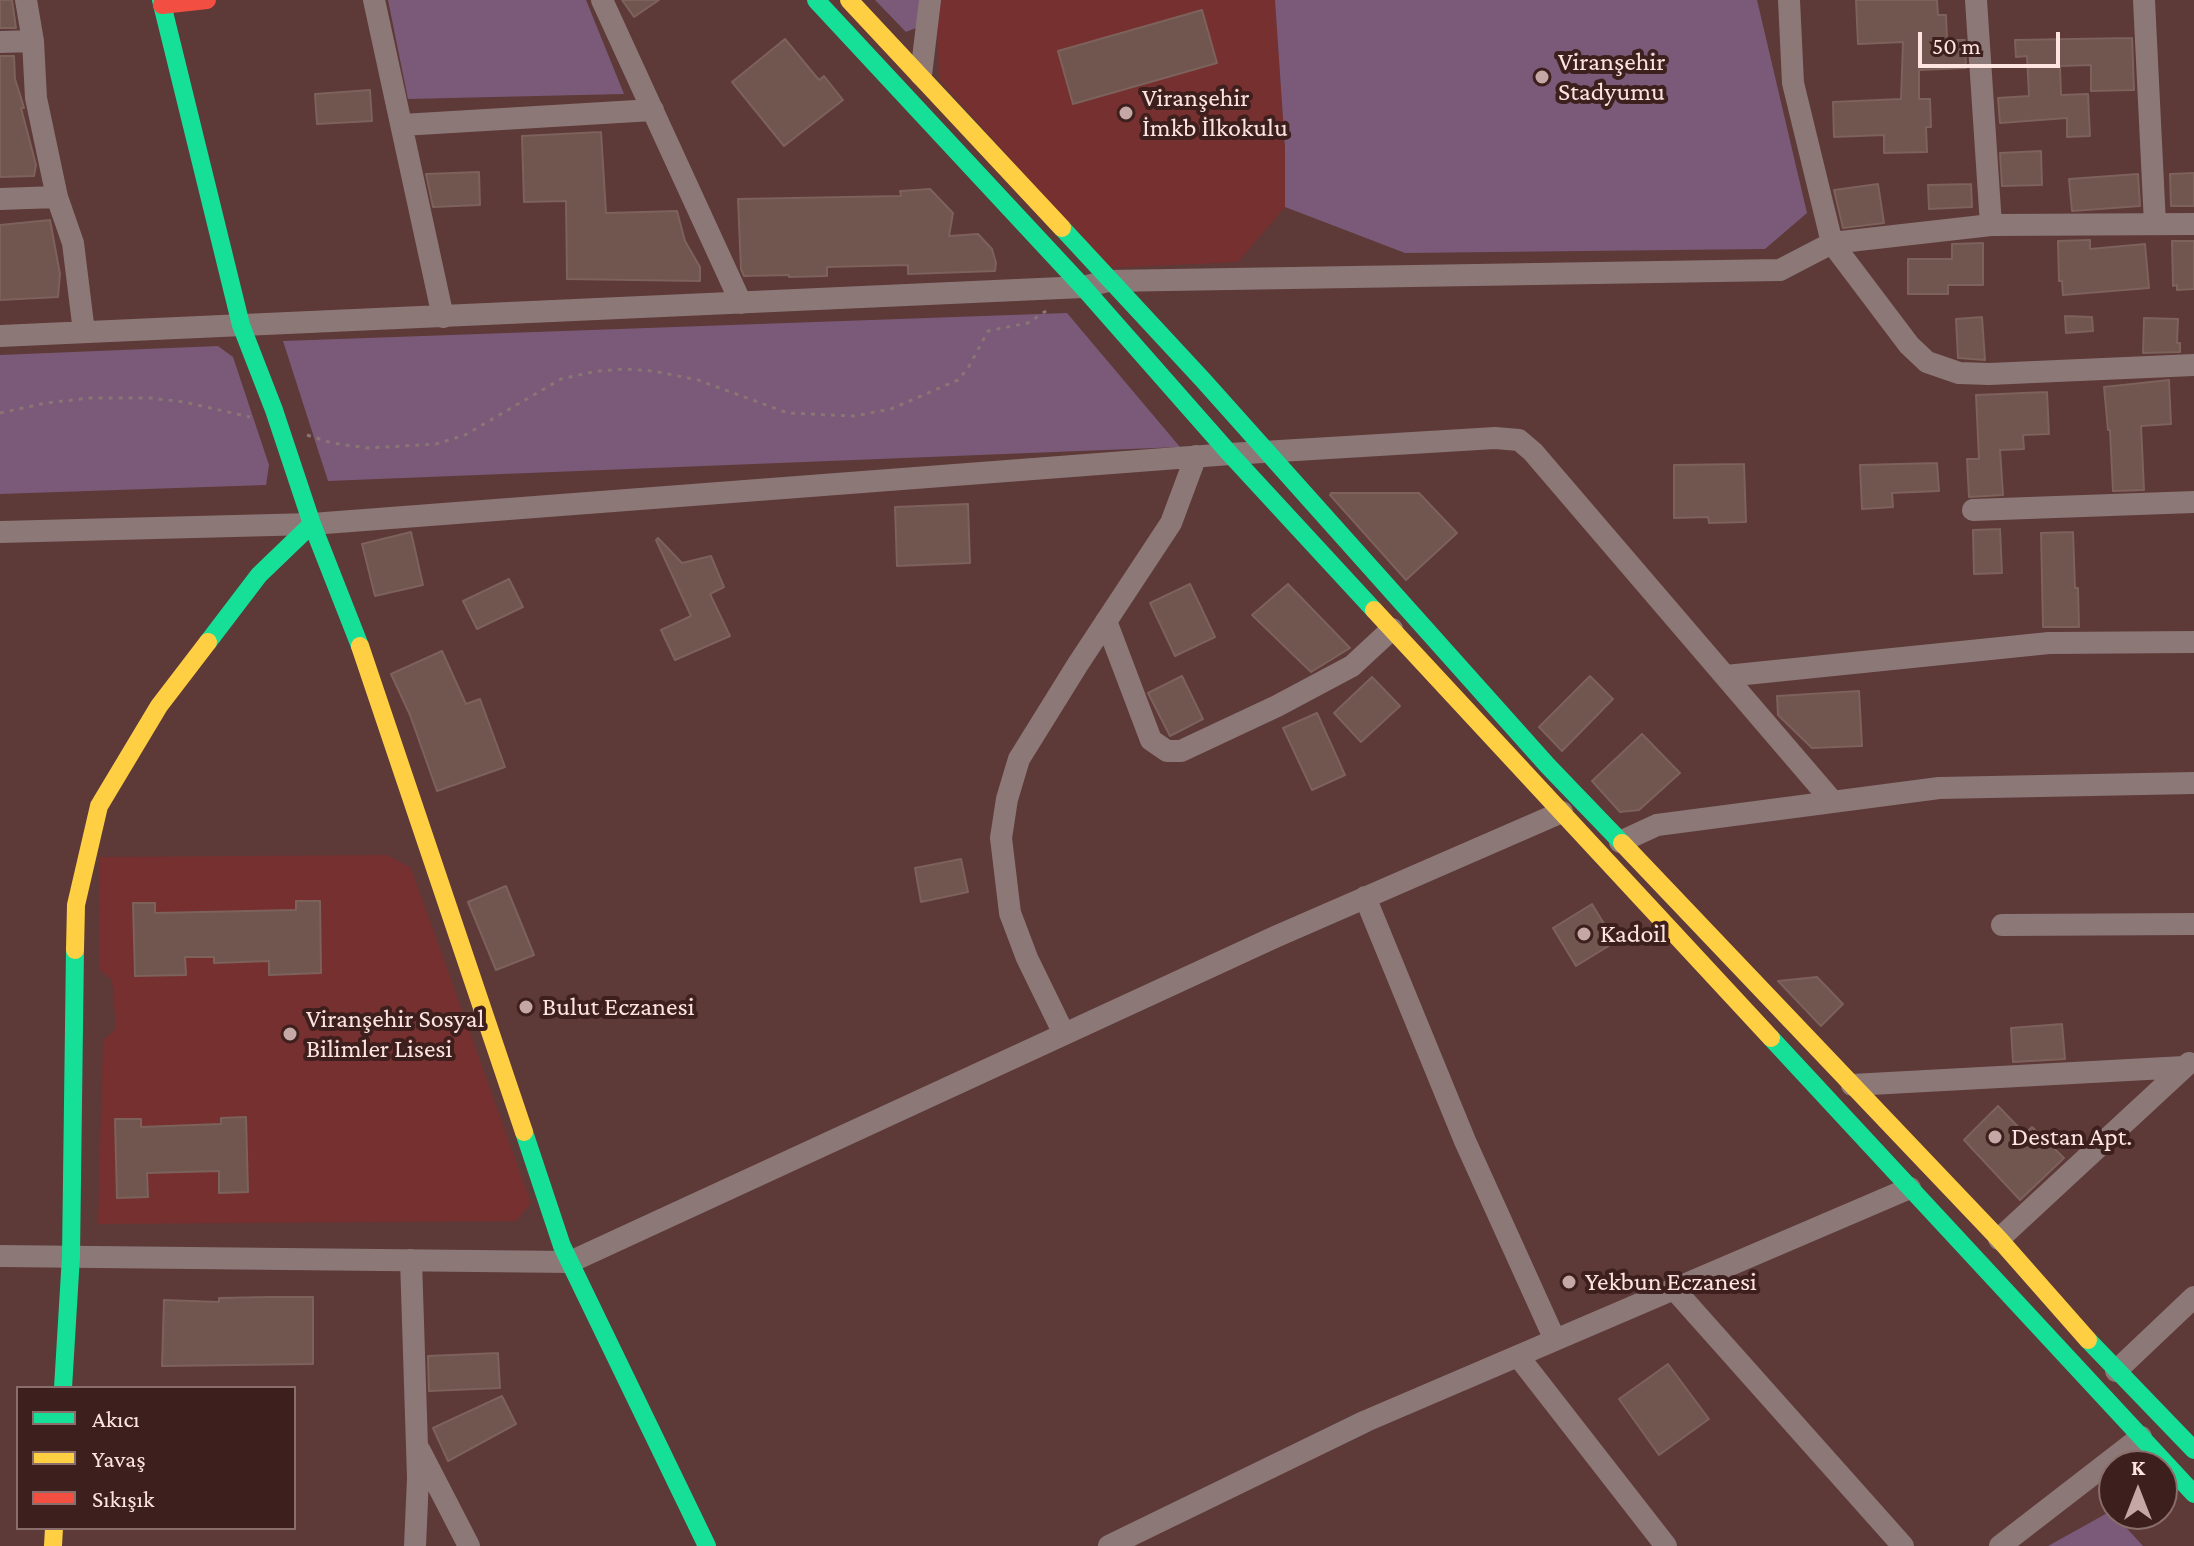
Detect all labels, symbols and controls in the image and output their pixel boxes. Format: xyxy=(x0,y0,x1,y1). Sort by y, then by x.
scale bar xyxy=(1922,16,2064,66)
text: 50 m xyxy=(1932,32,1981,59)
place label: Viranşehir Stadyumu xyxy=(1558,46,1666,108)
marker: Viranşehir Stadyumu xyxy=(1533,68,1551,86)
place label: Viranşehir İmkb İlkokulu xyxy=(1142,82,1288,144)
marker: Viranşehir İmkb İlkokulu xyxy=(1117,104,1135,122)
place label: Kadoil xyxy=(1600,918,1667,950)
marker: Kadoil xyxy=(1575,925,1593,943)
place label: Bulut Eczanesi xyxy=(542,991,694,1023)
marker: Bulut Eczanesi xyxy=(517,998,535,1016)
place label: Viranşehir Sosyal Bilimler Lisesi xyxy=(306,1003,484,1064)
marker: Viranşehir Sosyal Bilimler Lisesi xyxy=(281,1025,299,1043)
place label: Destan Apt. xyxy=(2011,1121,2132,1153)
marker: Destan Apt. xyxy=(1986,1128,2004,1146)
place label: Yekbun Eczanesi xyxy=(1585,1266,1757,1298)
marker: Yekbun Eczanesi xyxy=(1560,1273,1578,1291)
legend xyxy=(16,1386,296,1530)
text: Akıcı xyxy=(92,1405,140,1432)
text: Yavaş xyxy=(92,1445,146,1472)
north arrow xyxy=(2098,1450,2178,1530)
text: K xyxy=(2131,1455,2145,1480)
text: Sıkışık xyxy=(92,1485,154,1512)

